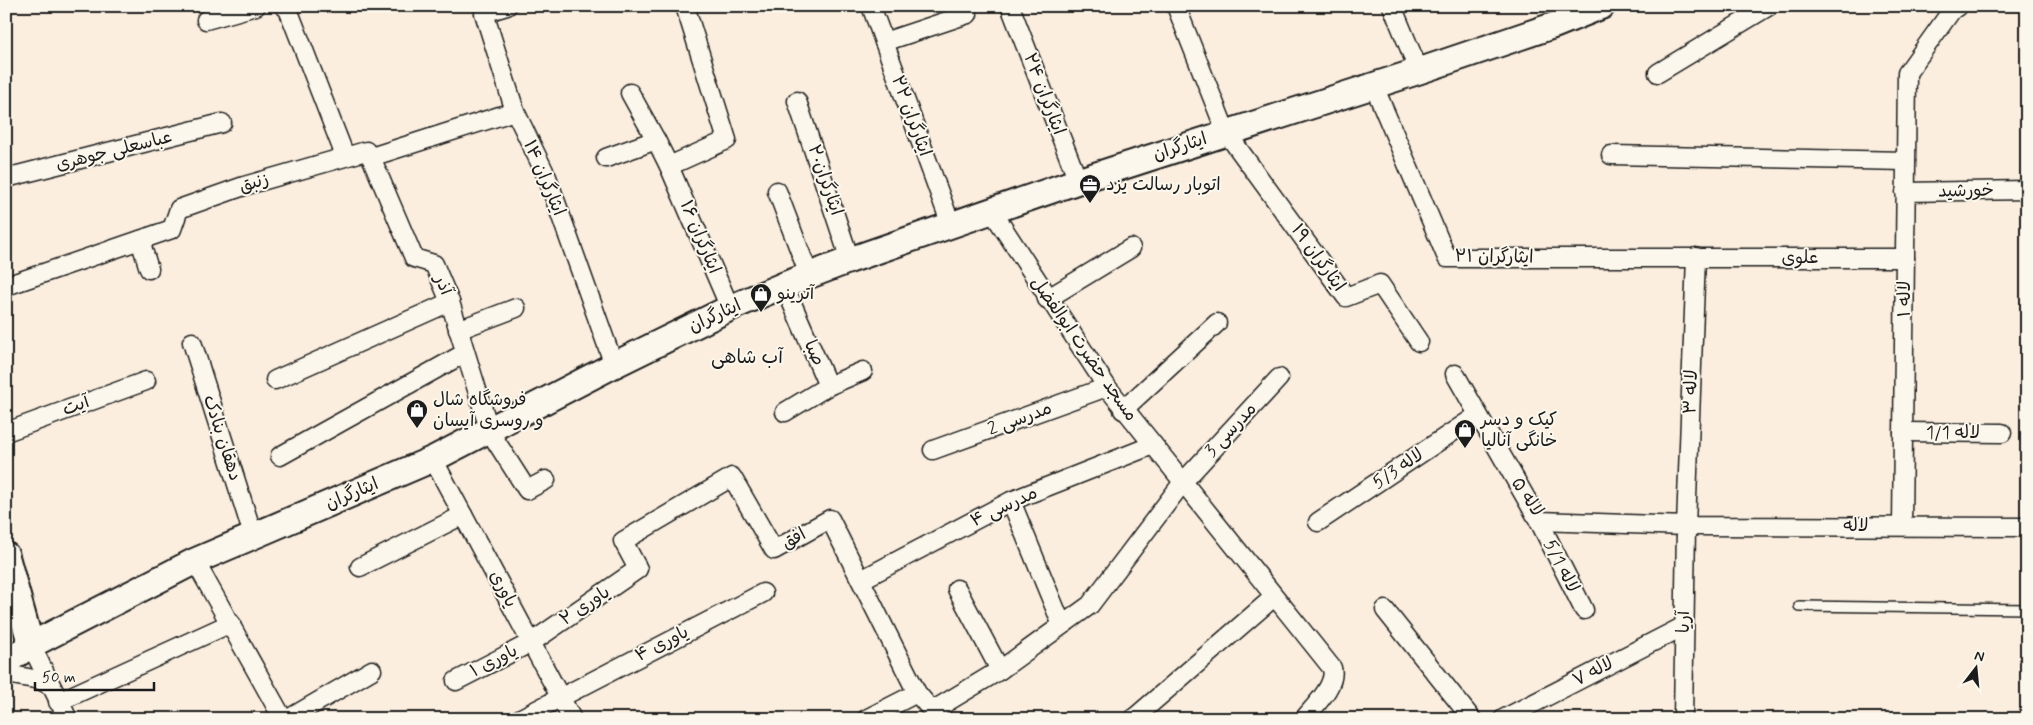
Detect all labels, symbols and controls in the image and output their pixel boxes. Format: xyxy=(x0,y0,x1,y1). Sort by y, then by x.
street label: ایثارگران ۲۴ xyxy=(1017,50,1071,138)
street label: ایثارگران ۲۲ xyxy=(885,72,937,160)
street label: عباسعلی جوهری xyxy=(53,125,175,177)
street label: ایثارگران xyxy=(1150,127,1210,167)
street label: ایثارگران ۱۴ xyxy=(517,136,571,220)
street label: ۲۰ایثارگران xyxy=(802,141,848,219)
street label: زنبق xyxy=(236,167,272,199)
office icon: اتوبار رسالت یزد xyxy=(1078,173,1102,204)
place label: اتوبار رسالت یزد xyxy=(1106,173,1221,197)
street label: خورشید xyxy=(1938,179,1994,203)
street label: ایثارگران ۱۶ xyxy=(674,197,726,277)
street label: ایثارگران ۱‍۹ xyxy=(1285,219,1351,297)
street label: ایثارگران ۲۱ xyxy=(1454,244,1534,270)
street label: علوی xyxy=(1781,246,1819,270)
street label: آذر xyxy=(427,269,459,300)
street label: مسجد حضرت ابوالفضل xyxy=(1025,272,1143,426)
street label: لاله ۱ xyxy=(1893,281,1917,317)
shop icon: آترینو xyxy=(749,282,773,313)
place label: آترینو xyxy=(776,282,816,306)
street label: ایثارگران xyxy=(685,293,745,339)
street label: صبا xyxy=(798,336,830,370)
district label: آب شاهی xyxy=(711,345,784,370)
street label: لاله ۳ xyxy=(1678,369,1704,415)
place label: فروشگاه شال و روسری آیسان xyxy=(433,388,543,433)
street label: آیت xyxy=(59,390,94,422)
street label: دهقان بنادک xyxy=(197,392,247,484)
street label: مدرسی 2 xyxy=(985,396,1055,442)
shop icon: فروشگاه شال و روسری آیسان xyxy=(405,398,429,429)
street label: مدرسی 3 xyxy=(1200,398,1262,462)
place label: کیک و دسر خانگی آنالیا xyxy=(1479,408,1558,453)
shop icon: کیک و دسر خانگی آنالیا xyxy=(1453,418,1477,449)
street label: لاله 1/1 xyxy=(1926,421,1980,445)
street label: لاله 5/3 xyxy=(1368,443,1428,495)
street label: ایثارگران xyxy=(322,472,382,516)
street label: لاله ۵ xyxy=(1505,473,1549,521)
street label: مدرسی ۴ xyxy=(967,481,1041,533)
street label: لاله xyxy=(1843,514,1869,538)
street label: افق xyxy=(778,523,810,555)
street label: لاله 5/1 xyxy=(1537,535,1585,597)
street label: یاوری xyxy=(483,566,523,612)
street label: یاوری ۲ xyxy=(555,580,615,632)
street label: آریا xyxy=(1672,609,1696,633)
street label: یاوری ۴ xyxy=(631,620,693,668)
street label: یاوری ۱ xyxy=(466,639,522,683)
north arrow xyxy=(1950,642,2000,692)
text: N xyxy=(1972,647,1986,666)
street label: لاله ۷ xyxy=(1568,652,1618,692)
scale bar xyxy=(35,660,154,692)
text: 50 m xyxy=(42,668,76,688)

